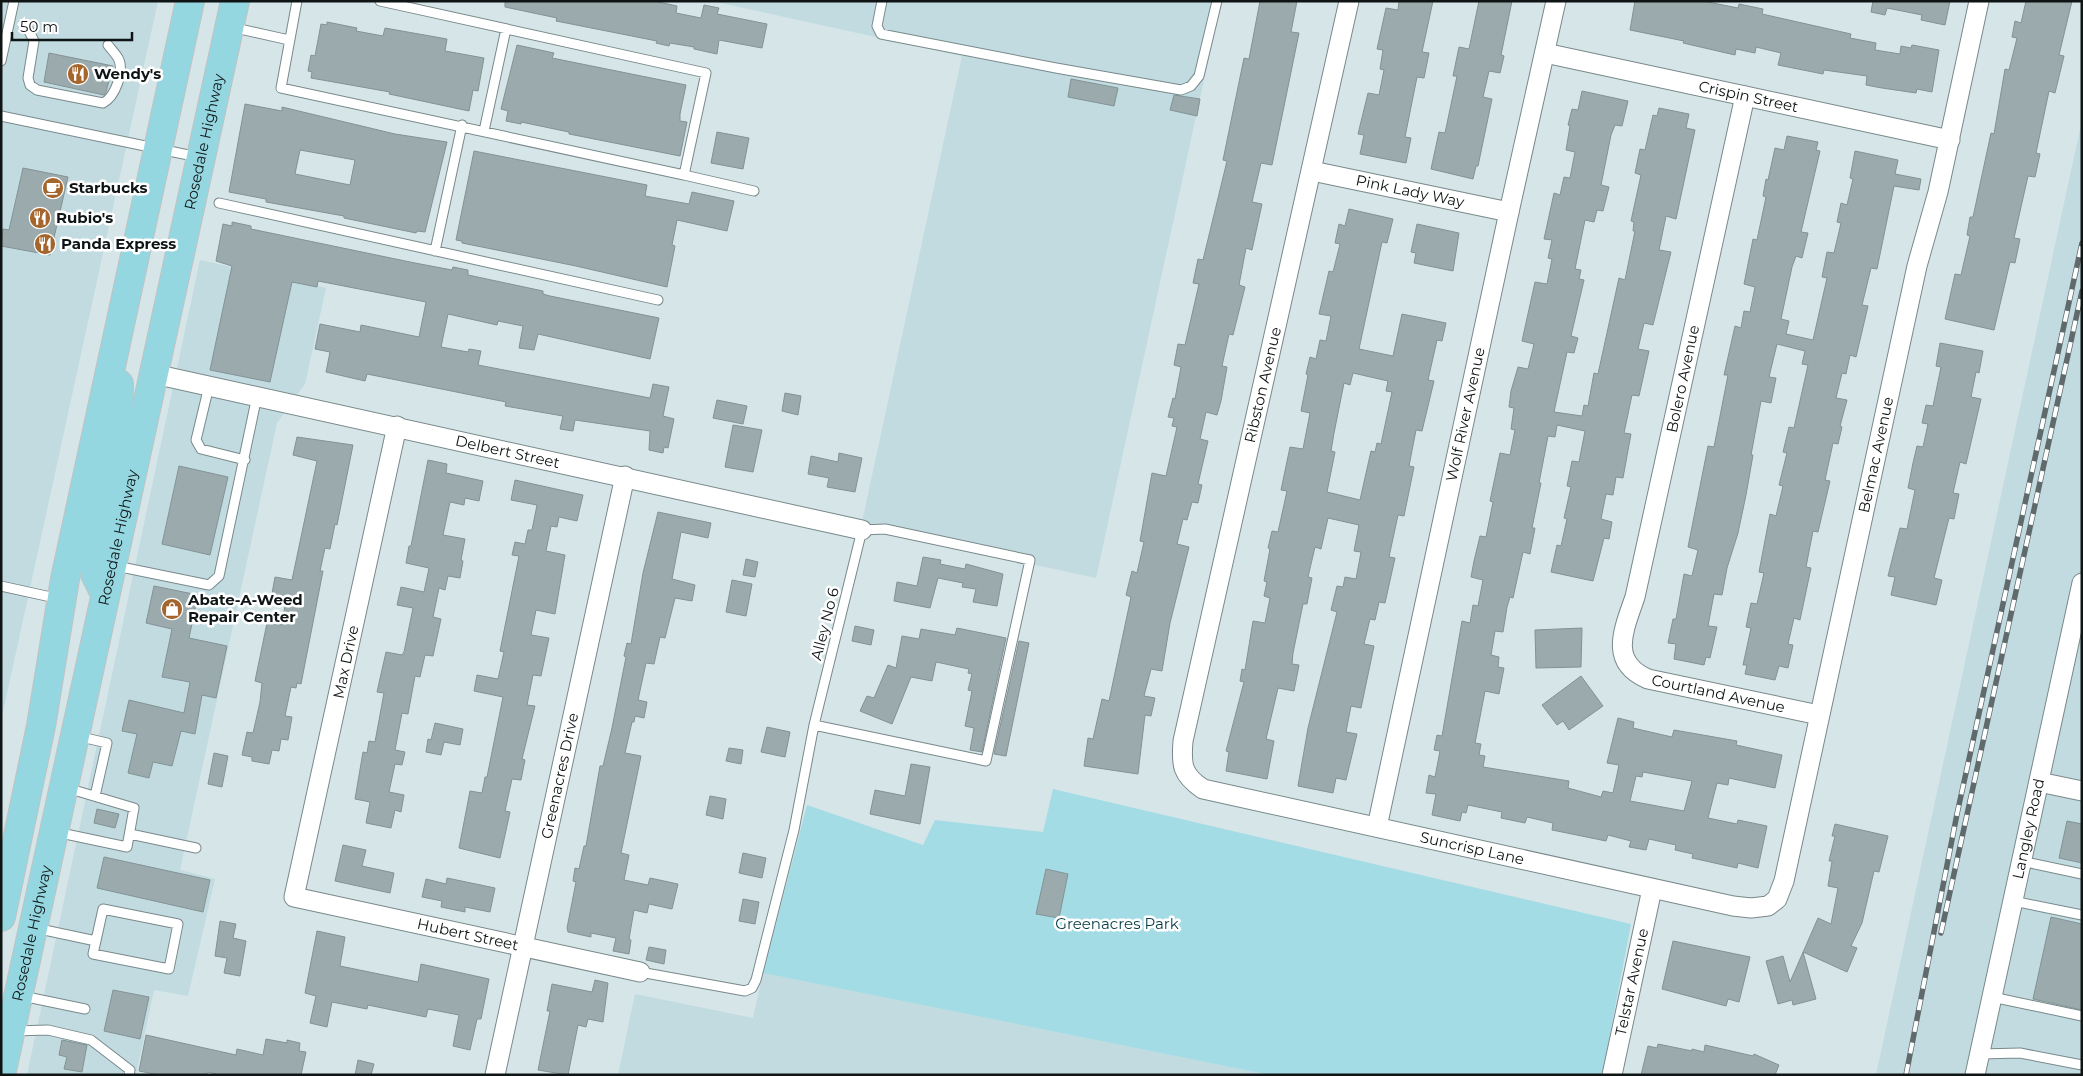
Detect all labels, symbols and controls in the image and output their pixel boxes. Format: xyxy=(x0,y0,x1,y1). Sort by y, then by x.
scale bar xyxy=(12,10,132,42)
text: 50 m xyxy=(20,17,58,36)
restaurant icon: Wendy's xyxy=(66,62,90,86)
place label: Wendy's xyxy=(94,64,161,83)
street label: Rosedale Highway xyxy=(180,71,228,212)
street label: Crispin Street xyxy=(1697,76,1800,116)
street label: Pink Lady Way xyxy=(1354,170,1467,212)
cafe icon: Starbucks xyxy=(41,176,65,200)
place label: Starbucks xyxy=(69,178,148,197)
restaurant icon: Rubio's xyxy=(28,206,52,230)
place label: Rubio's xyxy=(56,208,113,227)
restaurant icon: Panda Express xyxy=(33,232,57,256)
place label: Panda Express xyxy=(61,234,176,253)
street label: Bolero Avenue xyxy=(1662,323,1703,434)
street label: Ribston Avenue xyxy=(1240,325,1285,445)
street label: Wolf River Avenue xyxy=(1441,345,1489,483)
street label: Belmac Avenue xyxy=(1854,395,1897,515)
street label: Delbert Street xyxy=(454,431,562,472)
street label: Rosedale Highway xyxy=(94,467,142,607)
street label: Alley No 6 xyxy=(806,585,843,662)
place label: Abate-A-Weed Repair Center xyxy=(187,590,303,626)
shop icon: Abate-A-Weed Repair Center xyxy=(160,597,184,621)
street label: Max Drive xyxy=(328,624,363,700)
street label: Courtland Avenue xyxy=(1650,670,1787,717)
street label: Greenacres Drive xyxy=(537,711,582,841)
street label: Langley Road xyxy=(2008,777,2048,881)
street label: Suncrisp Lane xyxy=(1418,827,1526,869)
street label: Rosedale Highway xyxy=(7,863,56,1003)
street label: Hubert Street xyxy=(416,914,520,954)
park label: Greenacres Park xyxy=(1055,914,1179,933)
street label: Telstar Avenue xyxy=(1611,927,1652,1038)

